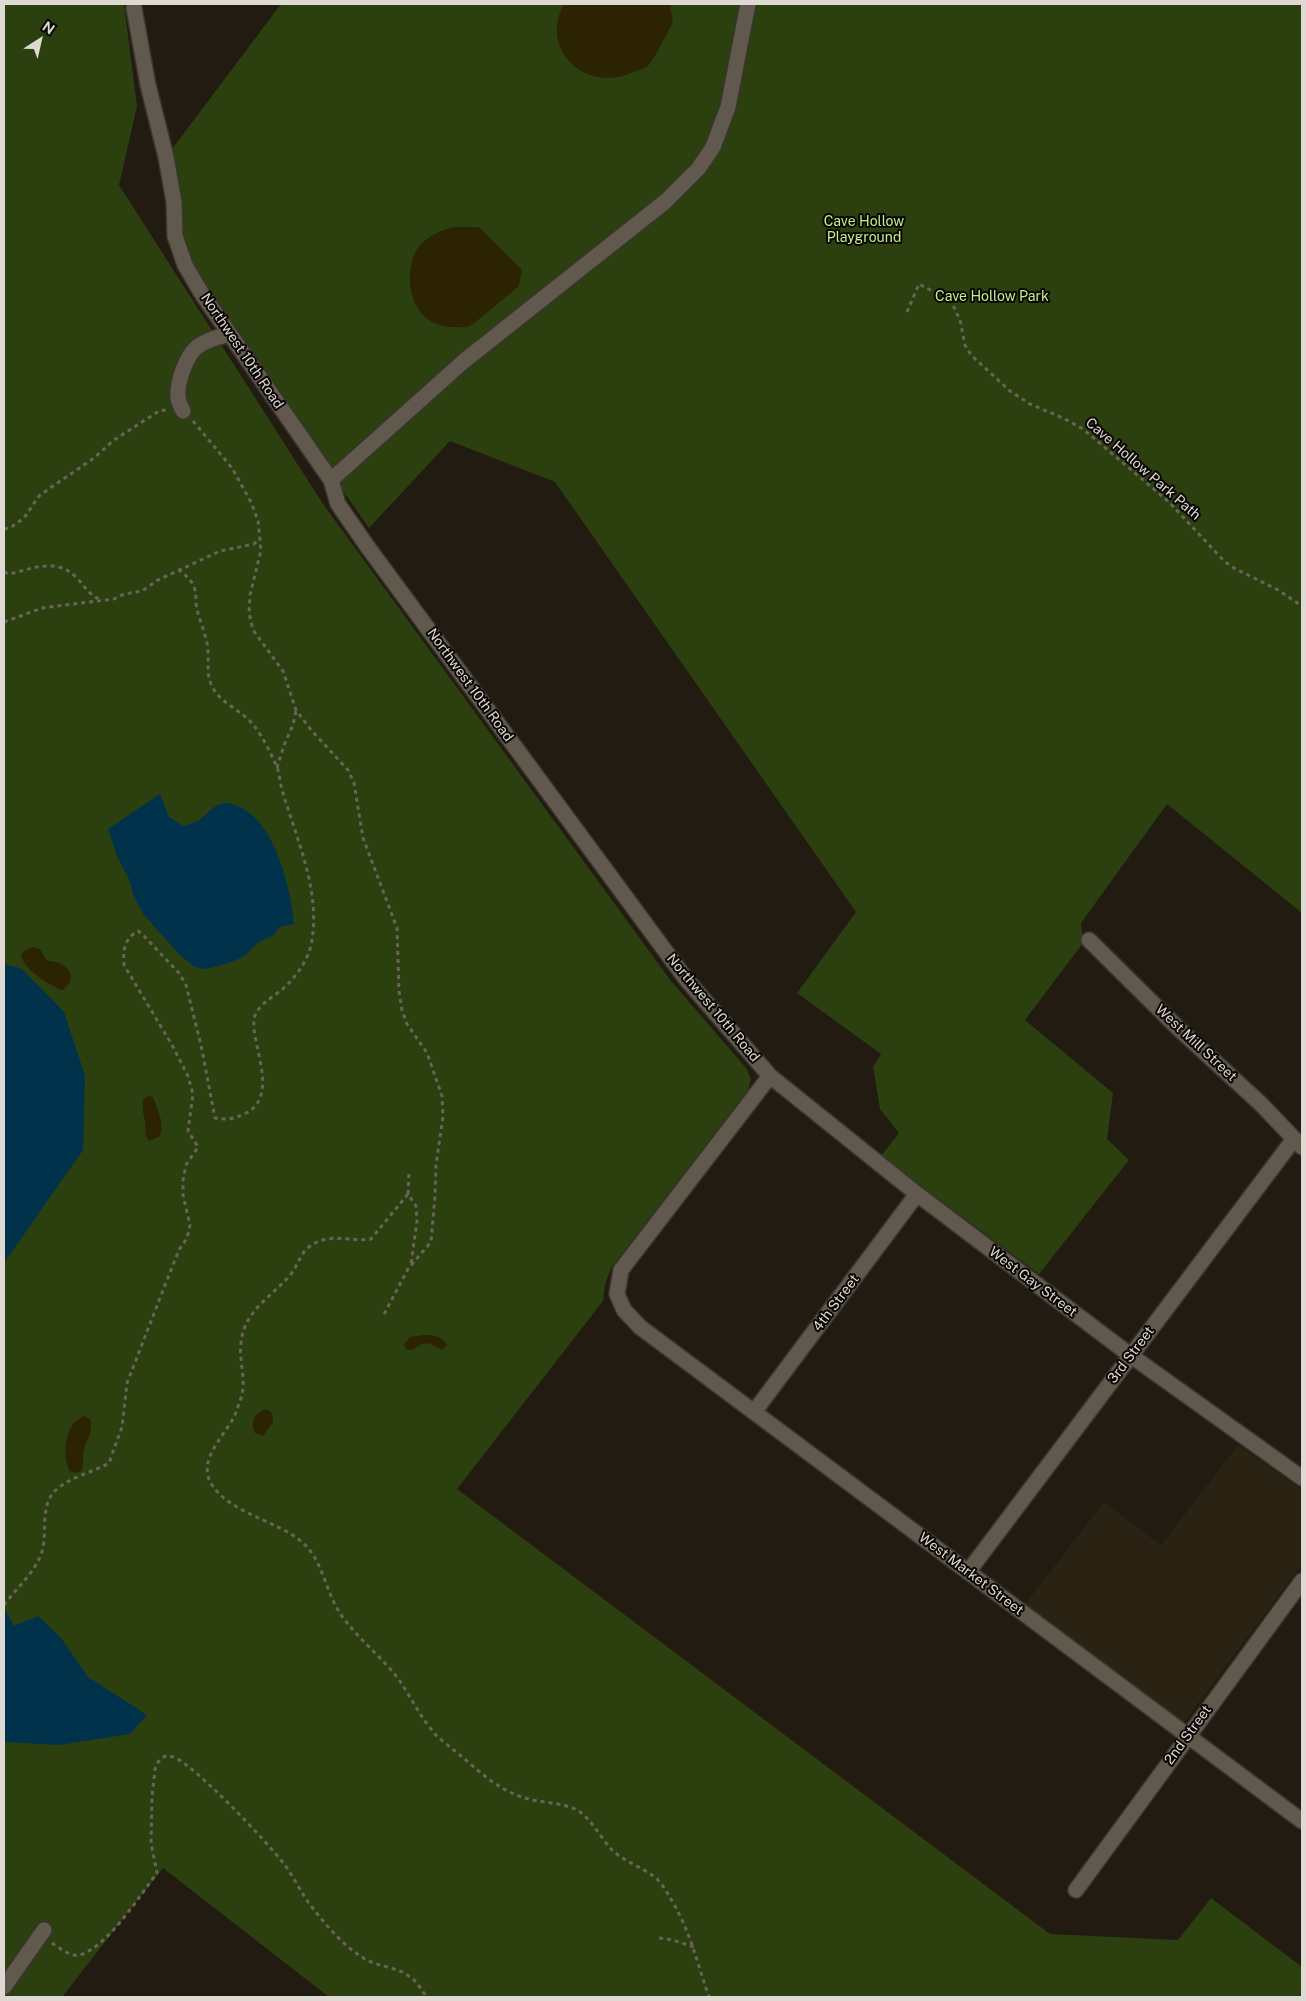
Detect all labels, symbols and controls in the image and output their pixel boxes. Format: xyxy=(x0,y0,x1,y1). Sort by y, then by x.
north arrow xyxy=(15,15,65,65)
text: N xyxy=(40,18,58,37)
park label: Cave Hollow Playground xyxy=(824,214,904,246)
park label: Cave Hollow Park xyxy=(935,289,1049,305)
street label: Northwest 10th Road xyxy=(197,290,287,412)
street label: Cave Hollow Park Path xyxy=(1082,414,1204,524)
street label: Northwest 10th Road xyxy=(423,625,517,745)
street label: Northwest 10th Road xyxy=(663,951,763,1065)
street label: West Mill Street xyxy=(1152,1001,1240,1085)
street label: West Gay Street xyxy=(986,1243,1080,1321)
street label: 4th Street xyxy=(809,1271,863,1335)
street label: 3rd Street xyxy=(1104,1323,1158,1387)
street label: West Market Street xyxy=(915,1529,1027,1619)
street label: 2nd Street xyxy=(1161,1702,1215,1768)

